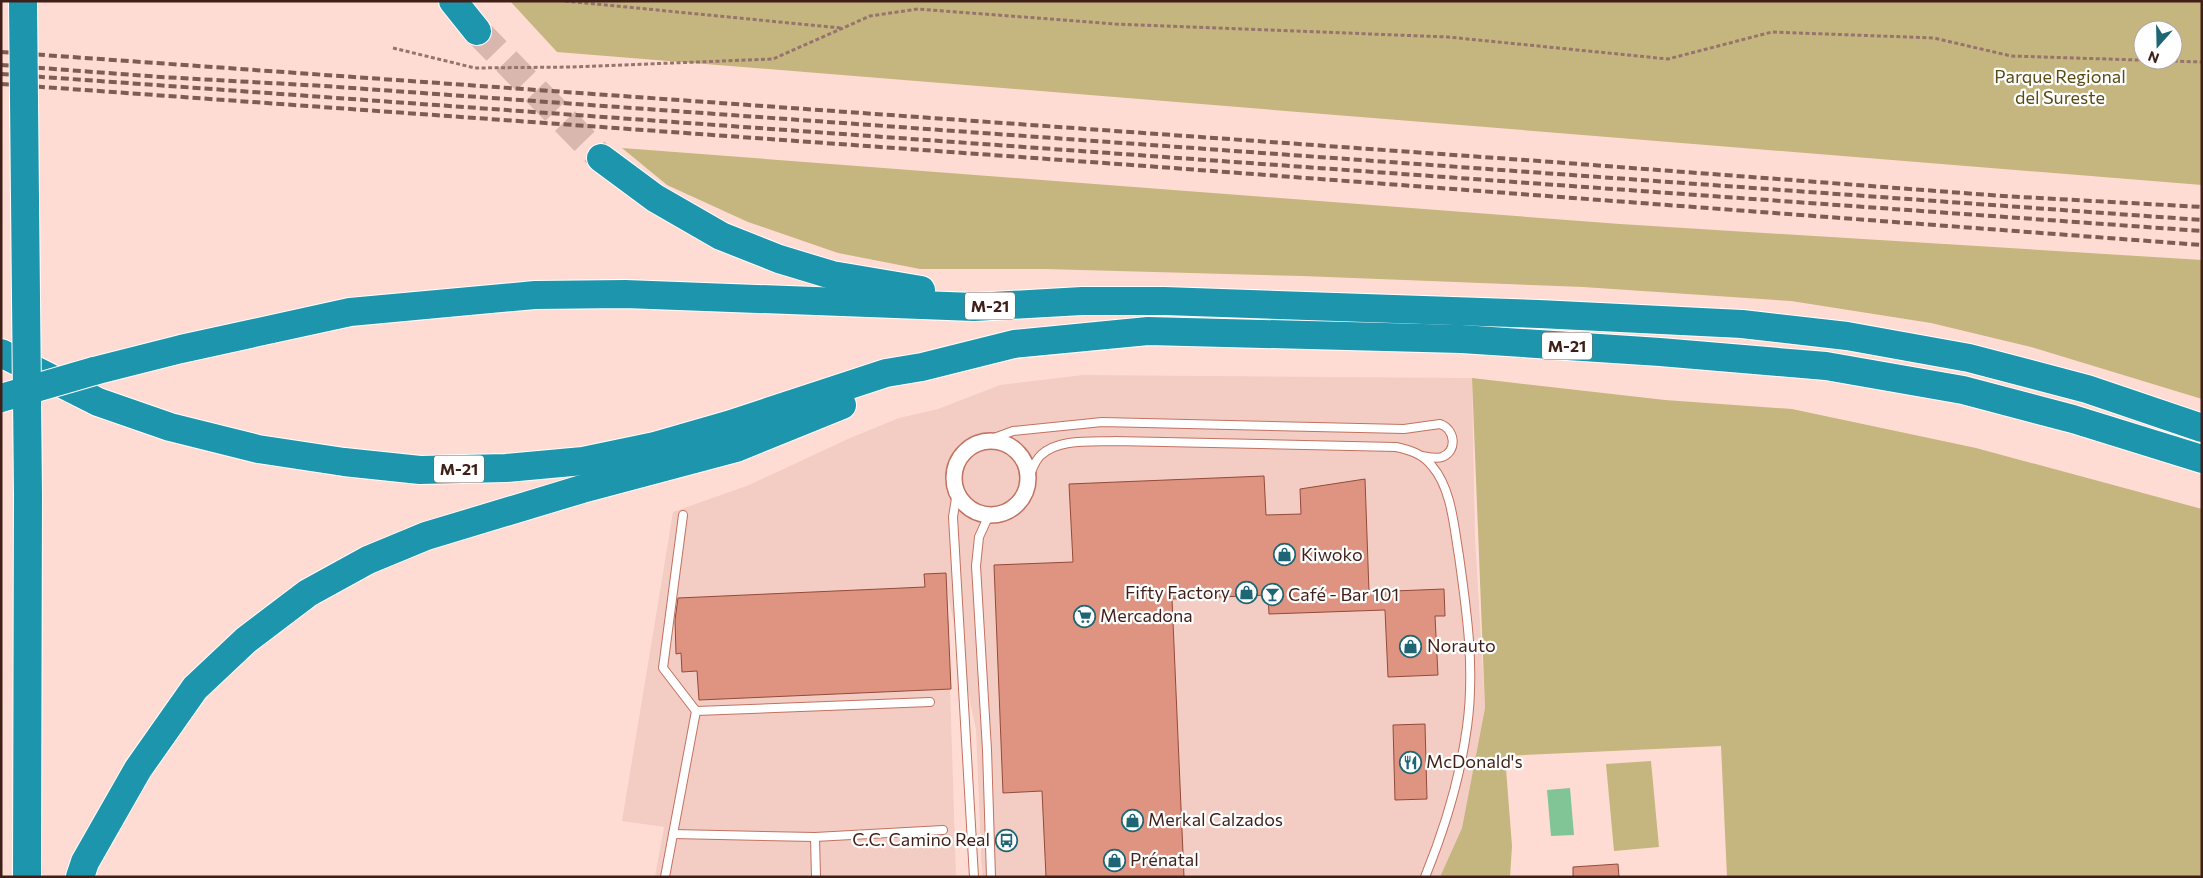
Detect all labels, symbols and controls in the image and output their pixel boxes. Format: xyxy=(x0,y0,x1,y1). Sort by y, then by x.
north arrow xyxy=(2133,20,2183,70)
text: N xyxy=(2146,48,2161,67)
park label: Parque Regional del Sureste xyxy=(1994,65,2126,108)
road number: M-21 xyxy=(965,292,1015,320)
road number: M-21 xyxy=(1542,332,1592,360)
road number: M-21 xyxy=(434,456,484,482)
shop icon: Kiwoko xyxy=(1273,543,1297,567)
place label: Kiwoko xyxy=(1301,543,1363,565)
place label: Fifty Factory xyxy=(1125,581,1230,603)
shop icon: Fifty Factory xyxy=(1234,581,1258,605)
bar icon: Café - Bar 101 xyxy=(1260,583,1284,607)
place label: Café - Bar 101 xyxy=(1288,583,1399,605)
supermarket icon: Mercadona xyxy=(1072,604,1096,628)
place label: Mercadona xyxy=(1100,604,1193,626)
shop icon: Norauto xyxy=(1399,634,1423,658)
place label: Norauto xyxy=(1427,634,1496,656)
restaurant icon: McDonald's xyxy=(1398,750,1422,774)
place label: McDonald's xyxy=(1426,750,1523,772)
shop icon: Merkal Calzados xyxy=(1120,808,1144,832)
place label: Merkal Calzados xyxy=(1148,808,1283,830)
place label: C.C. Camino Real xyxy=(852,828,990,850)
bus stop icon: C.C. Camino Real xyxy=(994,828,1018,852)
shop icon: Prénatal xyxy=(1102,848,1126,872)
place label: Prénatal xyxy=(1130,848,1199,870)

